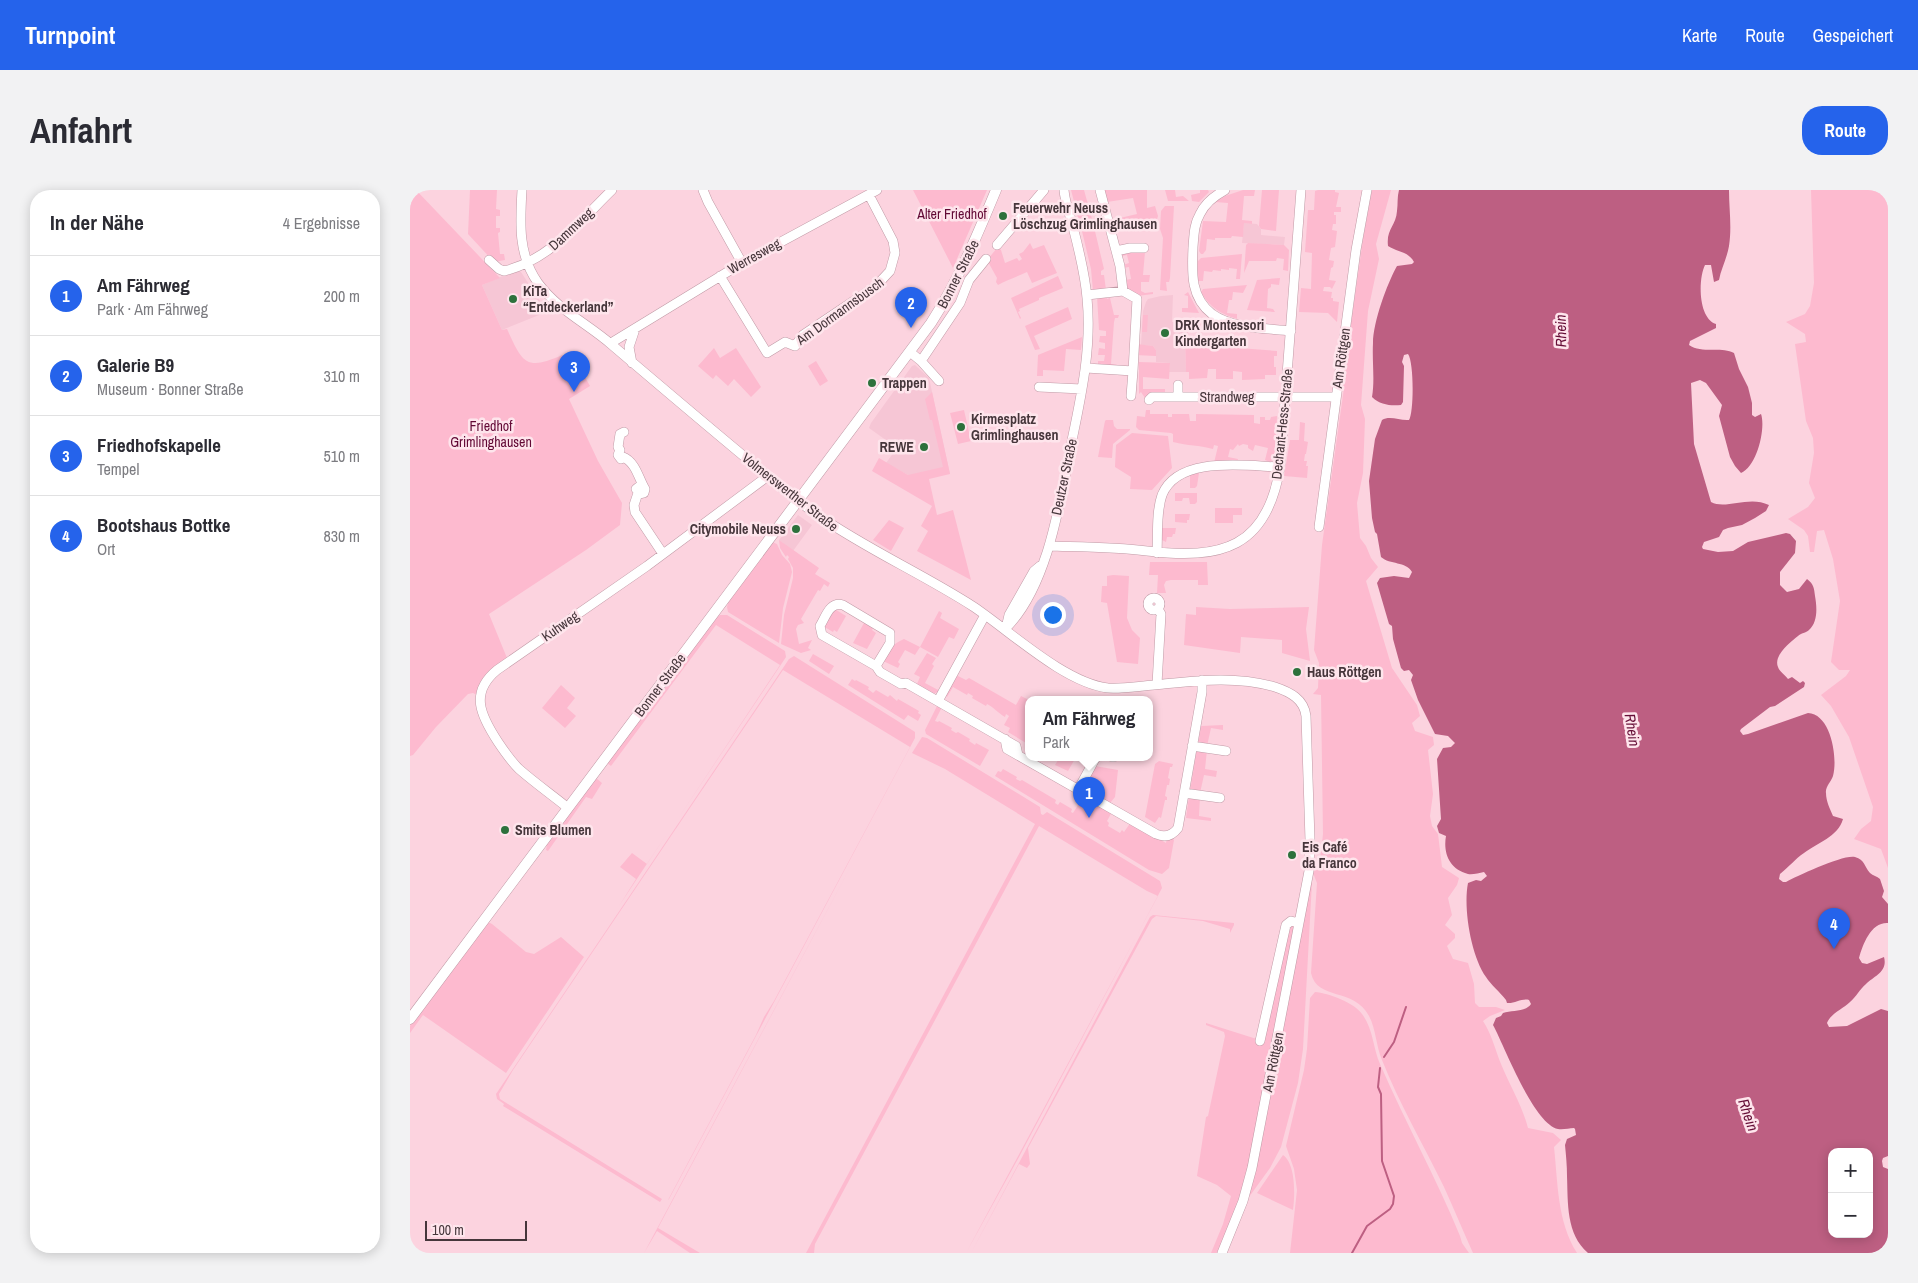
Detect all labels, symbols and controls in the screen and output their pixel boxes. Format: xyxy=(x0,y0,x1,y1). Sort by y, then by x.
text: Turnpoint xyxy=(25,19,115,51)
text: Karte xyxy=(1682,23,1717,48)
text: Route xyxy=(1745,23,1785,48)
text: Gespeichert xyxy=(1813,23,1893,48)
button: Route xyxy=(1802,106,1888,155)
text: Anfahrt xyxy=(30,107,132,154)
place label: Feuerwehr Neuss Löschzug Grimlinghausen xyxy=(1013,199,1157,233)
street label: Dammweg xyxy=(545,203,598,254)
park label: Alter Friedhof xyxy=(916,205,988,223)
text: In der Nähe xyxy=(50,208,144,237)
marker: Feuerwehr Neuss Löschzug Grimlinghausen xyxy=(997,210,1009,222)
text: 4 Ergebnisse xyxy=(283,212,360,234)
street label: Werresweg xyxy=(724,234,784,278)
street label: Bonner Straße xyxy=(933,237,983,311)
text: Am Fährweg xyxy=(97,272,190,298)
street label: Am Dormannsbusch xyxy=(792,273,887,349)
place label: KiTa “Entdeckerland” xyxy=(523,282,614,316)
text: 1 xyxy=(62,285,70,307)
text: 200 m xyxy=(324,285,360,307)
pin: 2 xyxy=(895,287,927,328)
marker: KiTa “Entdeckerland” xyxy=(507,293,519,305)
text: Park · Am Fährweg xyxy=(97,298,208,320)
water label: Rhein xyxy=(1550,314,1571,348)
place label: DRK Montessori Kindergarten xyxy=(1175,316,1264,350)
marker: DRK Montessori Kindergarten xyxy=(1159,327,1171,339)
street label: Am Röttgen xyxy=(1328,327,1354,390)
pin: 3 xyxy=(558,351,590,392)
text: Galerie B9 xyxy=(97,352,174,378)
text: 2 xyxy=(62,365,70,387)
text: 310 m xyxy=(324,365,360,387)
street label: Dechant-Hess-Straße xyxy=(1267,368,1297,480)
place label: Trappen xyxy=(882,374,927,392)
marker: Trappen xyxy=(866,377,878,389)
text: Museum · Bonner Straße xyxy=(97,378,244,400)
street label: Strandweg xyxy=(1200,388,1255,406)
place label: Kirmesplatz Grimlinghausen xyxy=(971,410,1058,444)
park label: Friedhof Grimlinghausen xyxy=(450,417,532,451)
marker: Kirmesplatz Grimlinghausen xyxy=(955,421,967,433)
text: Friedhofskapelle xyxy=(97,432,221,458)
street label: Deutzer Straße xyxy=(1047,437,1081,517)
place label: REWE xyxy=(880,438,914,456)
marker: REWE xyxy=(918,441,930,453)
text: 3 xyxy=(62,445,70,467)
text: 510 m xyxy=(324,445,360,467)
street label: Volmerswerther Straße xyxy=(738,449,842,535)
text: Tempel xyxy=(97,458,139,480)
text: Bootshaus Bottke xyxy=(97,512,230,538)
place label: Citymobile Neuss xyxy=(690,520,786,538)
marker: Citymobile Neuss xyxy=(790,523,802,535)
text: 4 xyxy=(62,525,70,547)
text: 830 m xyxy=(324,525,360,547)
text: Ort xyxy=(97,538,115,560)
your location xyxy=(1040,602,1066,628)
street label: Kuhweg xyxy=(538,606,583,645)
street label: Bonner Straße xyxy=(630,650,690,720)
place label: Haus Röttgen xyxy=(1307,663,1382,681)
marker: Haus Röttgen xyxy=(1291,666,1303,678)
popup xyxy=(1025,696,1153,761)
text: Am Fährweg xyxy=(1043,705,1135,731)
water label: Rhein xyxy=(1620,712,1645,748)
text: Park xyxy=(1043,731,1070,753)
pin: 1 xyxy=(1073,777,1105,818)
place label: Smits Blumen xyxy=(515,821,592,839)
marker: Smits Blumen xyxy=(499,824,511,836)
place label: Eis Café da Franco xyxy=(1302,838,1357,872)
marker: Eis Café da Franco xyxy=(1286,849,1298,861)
pin: 4 xyxy=(1818,908,1850,949)
street label: Am Röttgen xyxy=(1258,1031,1288,1094)
water label: Rhein xyxy=(1733,1096,1764,1134)
map controls xyxy=(1828,1148,1873,1238)
button: + xyxy=(1828,1148,1873,1193)
button: − xyxy=(1828,1193,1873,1238)
scale bar xyxy=(425,1218,528,1241)
text: 100 m xyxy=(432,1221,464,1239)

